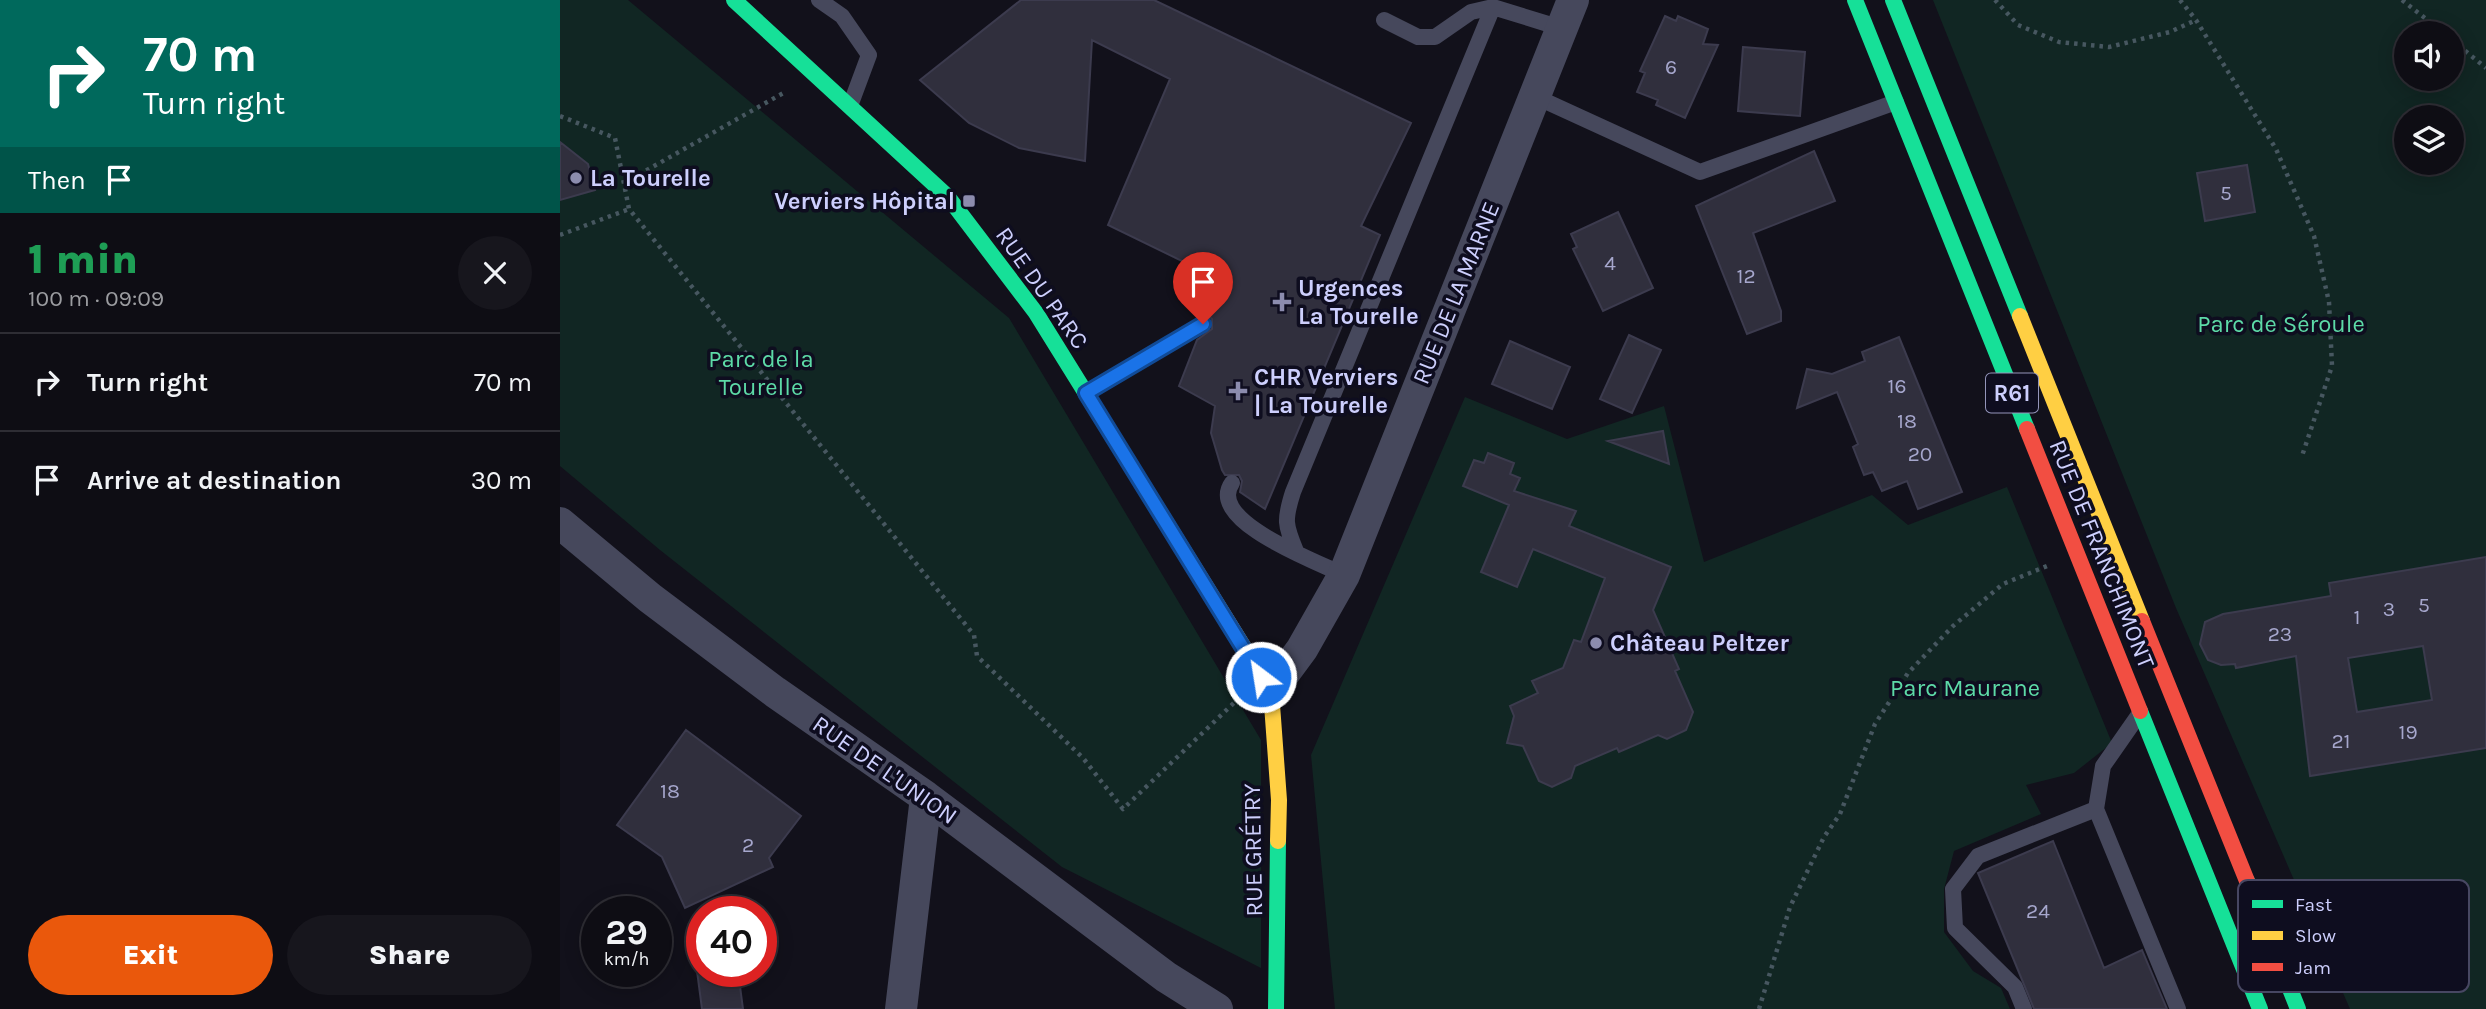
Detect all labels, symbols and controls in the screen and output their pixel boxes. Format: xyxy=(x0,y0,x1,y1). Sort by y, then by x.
map controls xyxy=(2394,21,2464,175)
button: sound xyxy=(2394,21,2464,91)
text: 70 m xyxy=(143,26,257,83)
icon: right xyxy=(28,28,119,119)
house number: 6 xyxy=(1665,55,1677,79)
text: Turn right xyxy=(143,85,285,122)
button: layers xyxy=(2394,105,2464,175)
icon: arrive xyxy=(100,161,138,199)
place label: La Tourelle xyxy=(590,164,711,192)
text: Then xyxy=(28,165,86,196)
marker: La Tourelle xyxy=(568,170,584,186)
house number: 5 xyxy=(2220,181,2232,205)
place label: Verviers Hôpital xyxy=(774,187,955,215)
marker: Verviers Hôpital xyxy=(961,193,977,209)
street label: RUE DE LA MARNE xyxy=(1407,198,1505,388)
street label: RUE DU PARC xyxy=(990,222,1094,354)
text: 1 min xyxy=(28,234,138,284)
button: close xyxy=(458,236,532,310)
house number: 4 xyxy=(1604,251,1616,275)
pin xyxy=(1173,252,1233,324)
icon: arrive xyxy=(1184,263,1222,301)
house number: 12 xyxy=(1736,264,1756,288)
place label: Urgences La Tourelle xyxy=(1298,274,1419,330)
text: 100 m · 09:09 xyxy=(28,285,164,312)
marker: Urgences La Tourelle xyxy=(1272,292,1292,312)
park label: Parc de Séroule xyxy=(2197,310,2365,338)
park label: Parc de la Tourelle xyxy=(708,345,814,401)
icon: right xyxy=(28,363,66,401)
place label: CHR Verviers | La Tourelle xyxy=(1254,363,1398,419)
text: Turn right xyxy=(87,367,208,398)
text: 70 m xyxy=(474,367,532,398)
house number: 16 xyxy=(1888,374,1906,398)
road number: R61 xyxy=(1986,374,2038,412)
marker: CHR Verviers | La Tourelle xyxy=(1228,381,1248,401)
house number: 18 xyxy=(1897,409,1917,433)
street label: RUE DE FRANCHIMONT xyxy=(2043,436,2161,672)
house number: 20 xyxy=(1908,442,1932,466)
icon: arrive xyxy=(28,461,66,499)
text: Arrive at destination xyxy=(87,465,341,496)
text: 30 m xyxy=(471,465,532,496)
house number: 5 xyxy=(2418,593,2430,617)
house number: 3 xyxy=(2383,597,2395,621)
house number: 1 xyxy=(2354,605,2360,629)
house number: 23 xyxy=(2268,622,2292,646)
place label: Château Peltzer xyxy=(1610,629,1790,657)
marker: Château Peltzer xyxy=(1588,635,1604,651)
position arrow xyxy=(1224,640,1298,714)
park label: Parc Maurane xyxy=(1890,674,2040,702)
street label: RUE DE L'UNION xyxy=(807,710,963,830)
house number: 19 xyxy=(2398,720,2418,744)
house number: 21 xyxy=(2331,729,2351,753)
house number: 18 xyxy=(660,779,680,803)
street label: RUE GRÉTRY xyxy=(1237,783,1268,917)
house number: 2 xyxy=(742,833,754,857)
legend xyxy=(2238,880,2469,992)
text: Fast xyxy=(2295,894,2332,916)
speed limit sign: 40 xyxy=(686,896,777,987)
house number: 24 xyxy=(2026,899,2050,923)
text: 29 xyxy=(605,912,648,953)
button: Exit xyxy=(28,915,273,995)
button: Share xyxy=(287,915,532,995)
text: Slow xyxy=(2295,925,2336,947)
text: km/h xyxy=(604,948,649,970)
text: Jam xyxy=(2295,957,2331,979)

